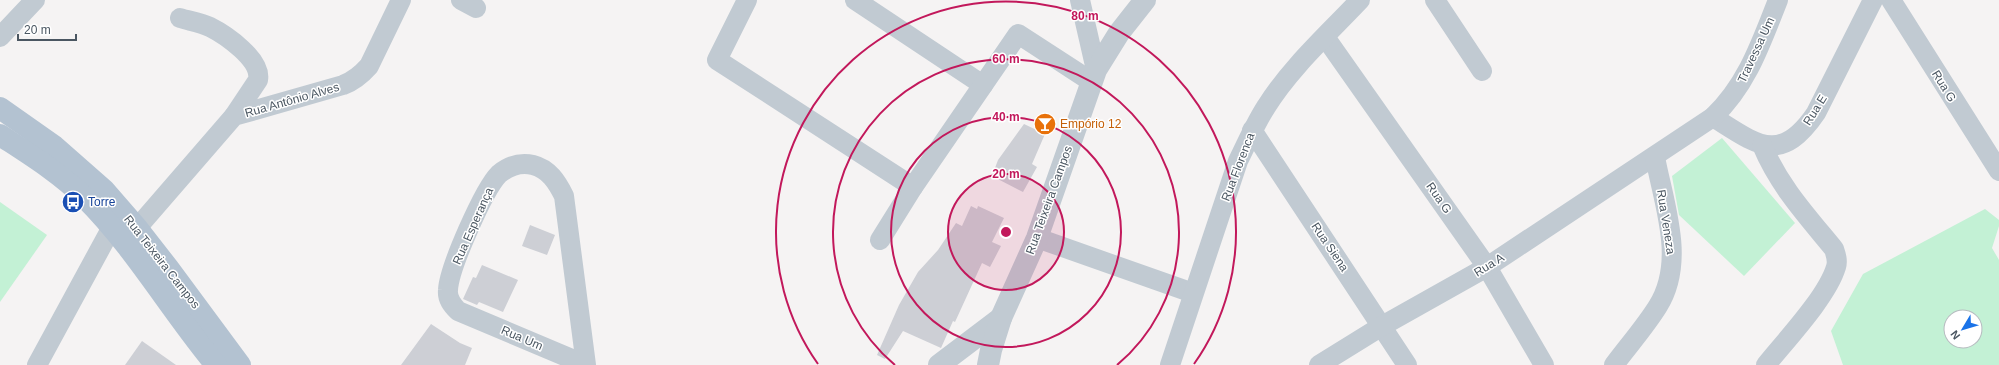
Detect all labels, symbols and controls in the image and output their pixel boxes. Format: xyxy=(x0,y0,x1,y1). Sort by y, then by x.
text: 80 m xyxy=(1071,9,1099,23)
street label: Travessa Um xyxy=(1735,15,1777,85)
scale bar xyxy=(18,16,76,42)
text: 20 m xyxy=(24,23,51,37)
text: 60 m xyxy=(992,52,1020,66)
street label: Rua G xyxy=(1929,68,1959,104)
street label: Rua Antônio Alves xyxy=(243,80,341,120)
street label: Rua E xyxy=(1800,92,1830,128)
text: 40 m xyxy=(992,110,1020,124)
bar icon: Empório 12 xyxy=(1032,111,1058,137)
place label: Empório 12 xyxy=(1060,117,1122,131)
street label: Rua Florenca xyxy=(1219,131,1258,203)
street label: Rua Teixeira Campos xyxy=(1023,144,1075,256)
text: 20 m xyxy=(992,167,1020,181)
street label: Rua G xyxy=(1423,180,1455,216)
street label: Rua Esperança xyxy=(450,185,496,267)
bus stop icon: Torre xyxy=(60,189,86,215)
street label: Rua Veneza xyxy=(1654,189,1678,256)
place label: Torre xyxy=(88,195,116,209)
street label: Rua Teixeira Campos xyxy=(121,213,203,311)
street label: Rua Siena xyxy=(1309,220,1352,274)
centre of rings xyxy=(999,225,1013,239)
street label: Rua A xyxy=(1471,250,1507,280)
north arrow xyxy=(1943,309,1983,349)
street label: Rua Um xyxy=(499,323,545,353)
text: N xyxy=(1948,328,1962,342)

